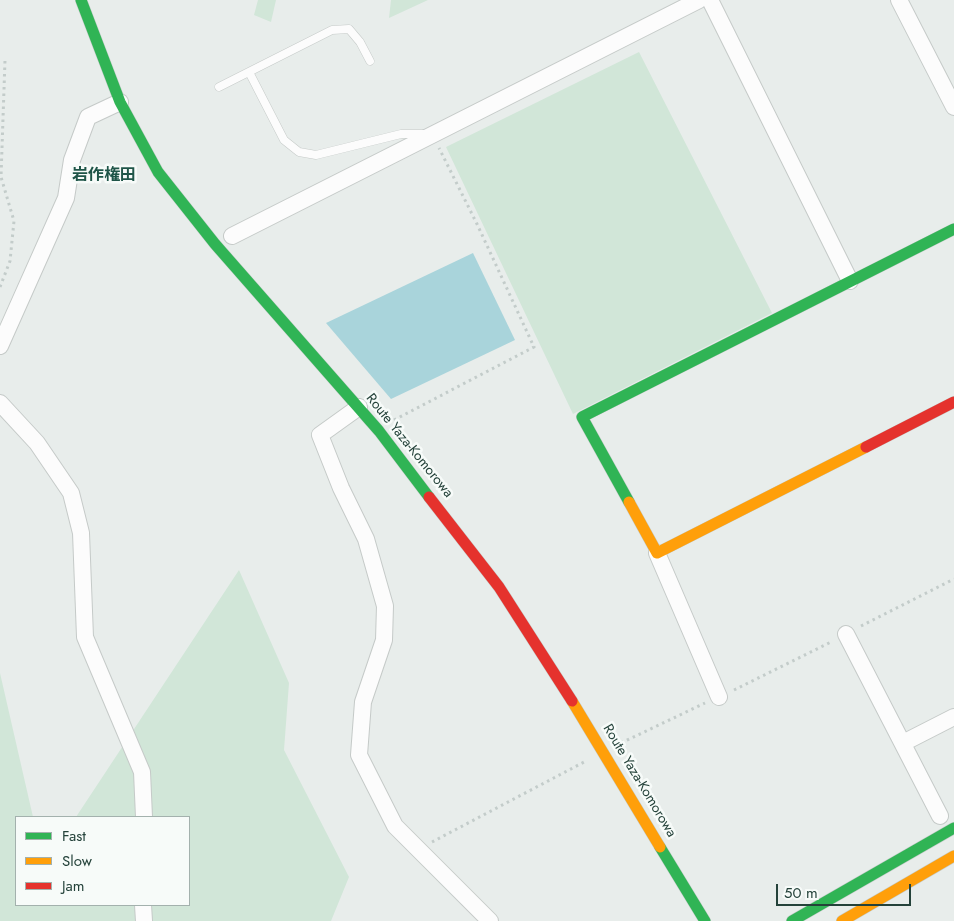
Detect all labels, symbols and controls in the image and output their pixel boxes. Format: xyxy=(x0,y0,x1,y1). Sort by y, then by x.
district label: 岩作権田 xyxy=(72,166,136,186)
street label: Route Yaza-Komorowa xyxy=(362,391,456,501)
street label: Route Yaza-Komorowa xyxy=(599,721,679,841)
legend xyxy=(15,816,190,906)
text: Fast xyxy=(62,825,86,847)
text: Slow xyxy=(62,850,92,872)
scale bar xyxy=(779,874,914,906)
text: Jam xyxy=(62,875,85,897)
text: 50 m xyxy=(784,882,818,904)

